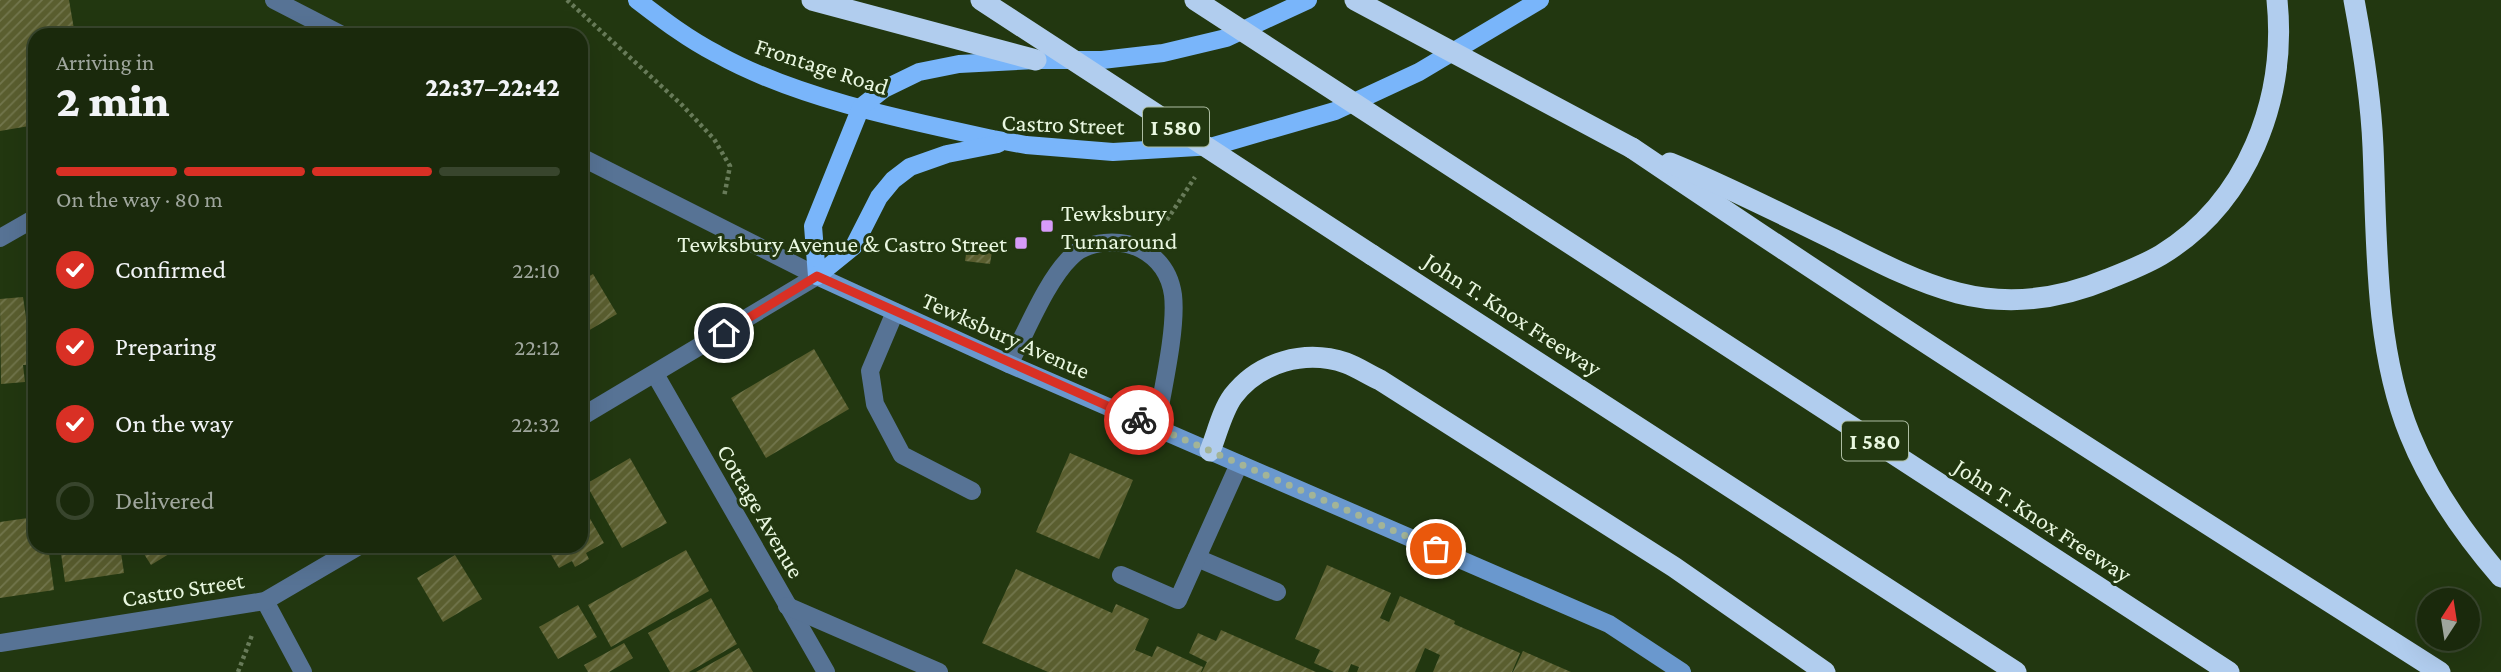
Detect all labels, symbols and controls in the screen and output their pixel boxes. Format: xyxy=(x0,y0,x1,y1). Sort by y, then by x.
street label: Frontage Road xyxy=(752,32,892,100)
text: Arriving in xyxy=(56,49,154,75)
text: 22:37–22:42 xyxy=(425,73,560,102)
text: 2 min xyxy=(56,75,170,126)
street label: Castro Street xyxy=(1001,108,1126,140)
road number: I 580 xyxy=(1143,108,1209,146)
text: On the way · 80 m xyxy=(56,186,223,212)
place label: Tewksbury Turnaround xyxy=(1061,199,1178,254)
marker: Tewksbury Turnaround xyxy=(1039,218,1055,234)
place label: Tewksbury Avenue & Castro Street xyxy=(677,230,1008,257)
marker: Tewksbury Avenue & Castro Street xyxy=(1013,235,1029,251)
street label: John T. Knox Freeway xyxy=(1418,246,1607,382)
icon: check xyxy=(56,251,94,289)
text: Confirmed xyxy=(115,255,226,284)
text: 22:10 xyxy=(512,257,560,283)
street label: Tewksbury Avenue xyxy=(918,286,1094,384)
pin xyxy=(694,303,754,363)
icon: home xyxy=(705,314,743,352)
icon: check xyxy=(56,328,94,366)
text: Preparing xyxy=(115,332,216,361)
text: 22:12 xyxy=(514,334,560,360)
courier xyxy=(1104,385,1174,455)
icon: bike xyxy=(1120,401,1158,439)
icon: check xyxy=(56,405,94,443)
text: On the way xyxy=(115,409,233,438)
text: 22:32 xyxy=(511,411,560,437)
road number: I 580 xyxy=(1842,422,1908,461)
street label: Cottage Avenue xyxy=(712,439,810,583)
street label: John T. Knox Freeway xyxy=(1948,452,2137,588)
text: Delivered xyxy=(115,486,214,515)
pin xyxy=(1406,519,1466,579)
icon: bag xyxy=(1417,530,1455,568)
street label: Castro Street xyxy=(120,566,247,612)
north arrow xyxy=(2417,588,2480,651)
map controls xyxy=(2417,588,2480,651)

